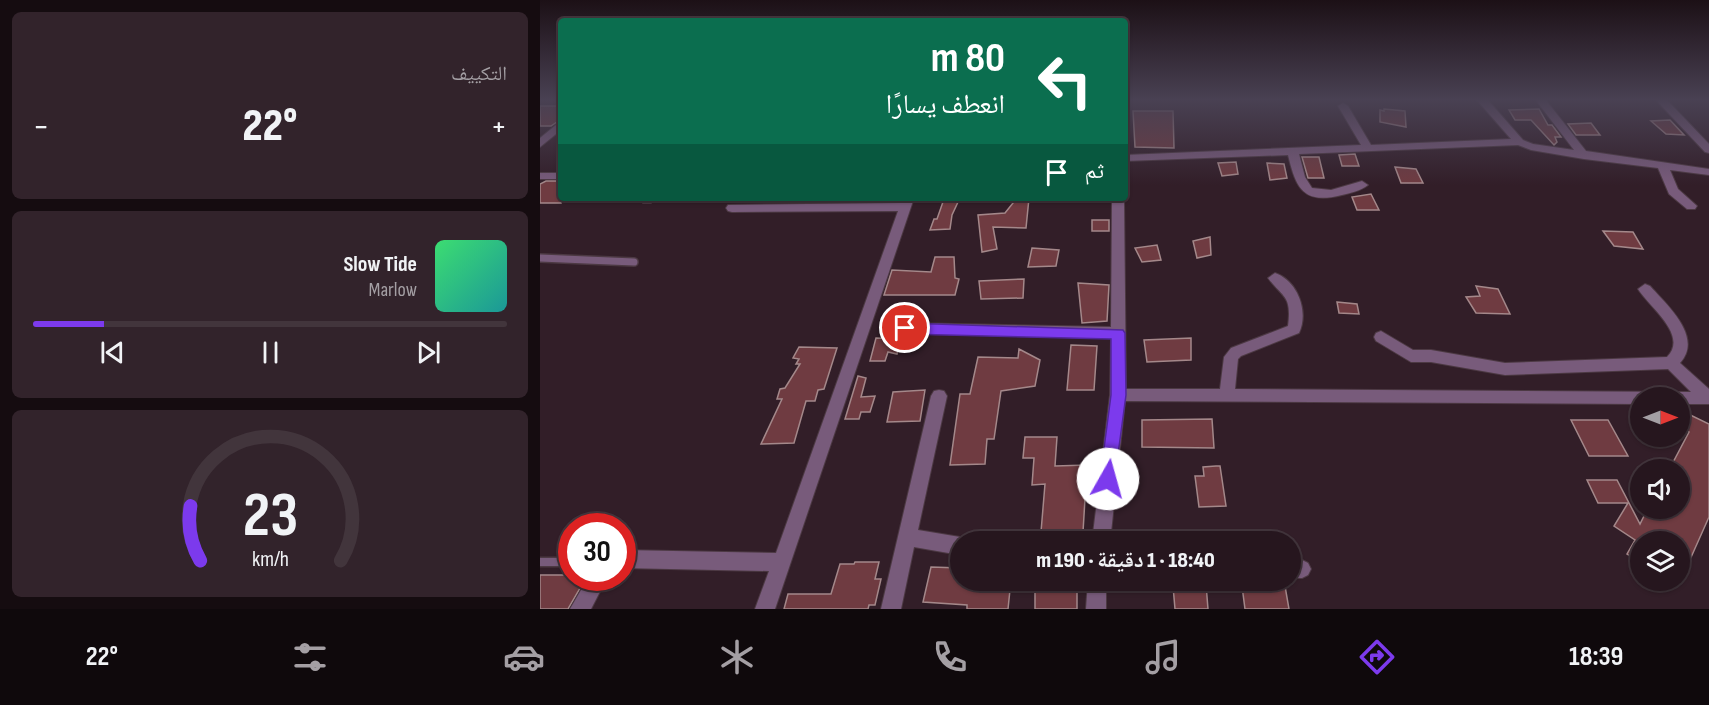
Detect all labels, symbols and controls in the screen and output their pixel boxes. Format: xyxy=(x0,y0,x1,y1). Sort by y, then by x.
text: 80 m xyxy=(931,33,1005,84)
icon: left xyxy=(1026,42,1104,120)
text: التكييف xyxy=(451,62,507,86)
text: انعطف يسارًا xyxy=(886,89,1005,121)
text: 22° xyxy=(242,99,298,154)
text: − xyxy=(33,107,49,147)
text: + xyxy=(491,107,507,147)
icon: arrive xyxy=(1040,156,1073,189)
text: ثم xyxy=(1085,158,1104,185)
text: Slow Tide xyxy=(343,251,417,278)
text: Marlow xyxy=(369,278,417,302)
pin xyxy=(879,302,930,353)
icon: arrive xyxy=(888,311,921,344)
icon: previous xyxy=(96,336,129,369)
icon: pause xyxy=(254,336,287,369)
icon: next xyxy=(412,336,445,369)
north arrow xyxy=(1630,387,1690,447)
map controls xyxy=(1630,387,1690,591)
position arrow xyxy=(1076,447,1140,511)
button: sound xyxy=(1630,459,1690,519)
text: 23 xyxy=(242,479,298,554)
speed limit sign: 30 xyxy=(558,513,636,591)
button: layers xyxy=(1630,531,1690,591)
text: km/h xyxy=(251,547,289,572)
text: 18:40 · 1 دقيقة · 190 m xyxy=(1036,547,1215,574)
icon: filters xyxy=(289,636,331,678)
icon: car xyxy=(503,636,545,678)
icon: climate xyxy=(716,636,758,678)
icon: phone xyxy=(929,636,971,678)
icon: music xyxy=(1142,636,1184,678)
icon: directions xyxy=(1356,636,1398,678)
text: 22° xyxy=(86,641,118,673)
text: 18:39 xyxy=(1569,641,1623,673)

